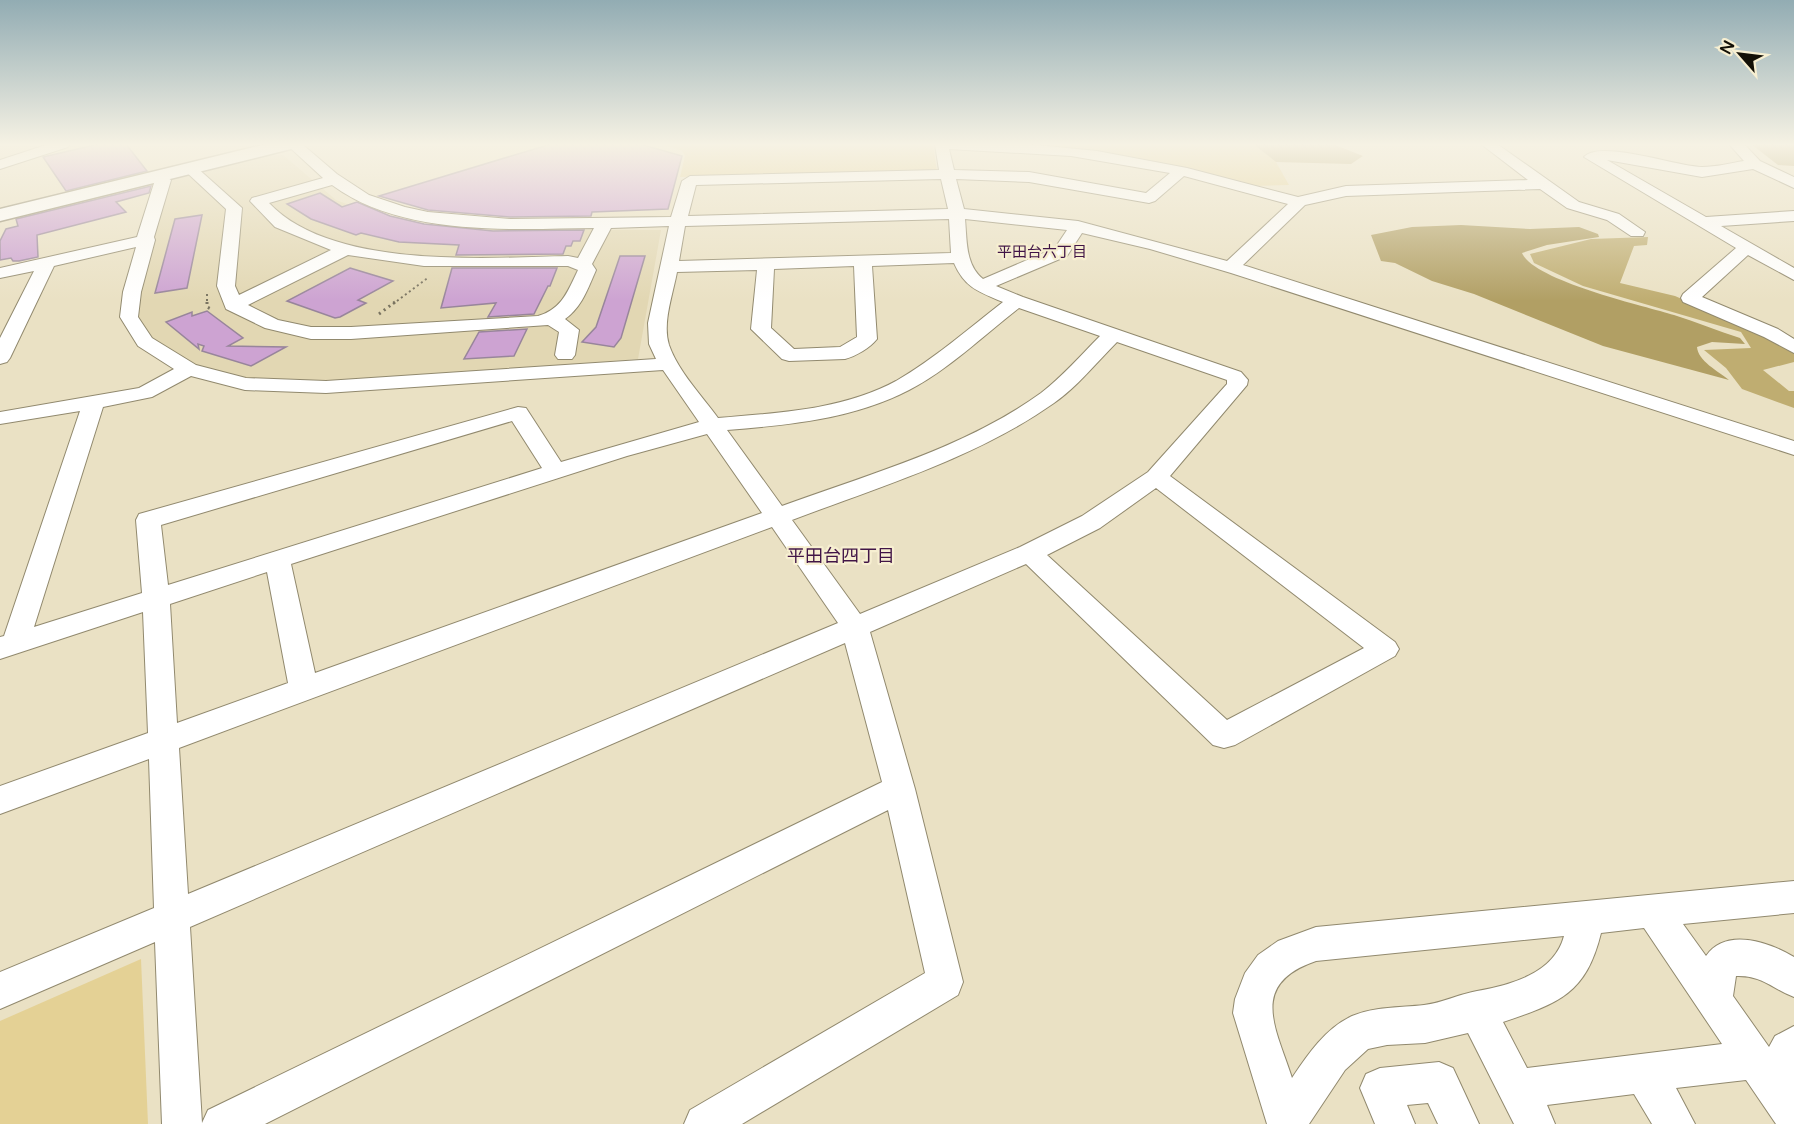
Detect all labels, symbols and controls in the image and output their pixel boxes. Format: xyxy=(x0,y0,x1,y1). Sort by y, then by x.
north arrow xyxy=(1710,24,1770,84)
text: N xyxy=(1716,37,1739,58)
district label: 平田台六丁目 xyxy=(997,243,1087,261)
district label: 平田台四丁目 xyxy=(787,545,895,567)

